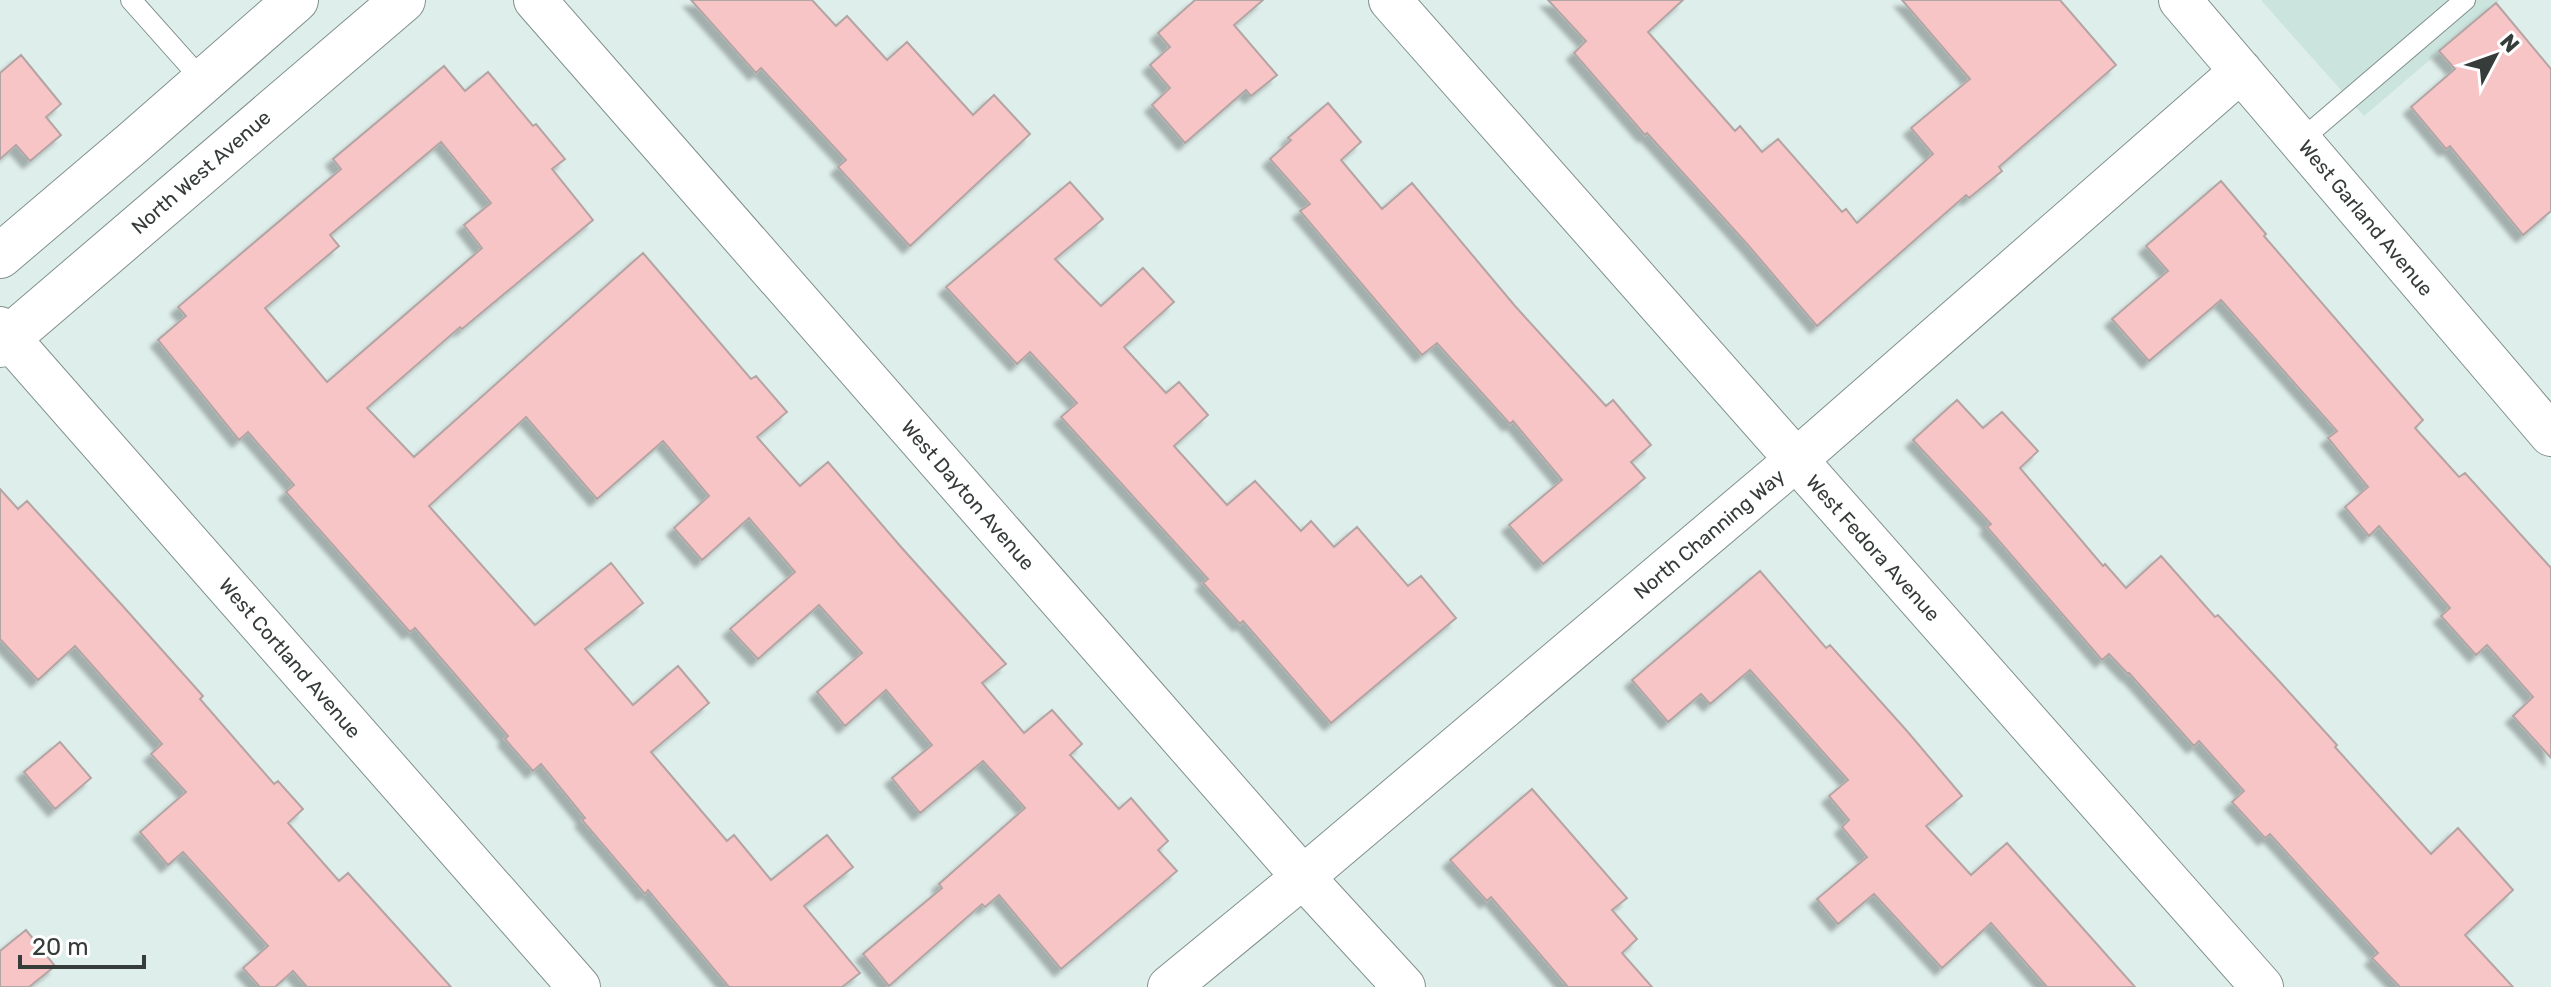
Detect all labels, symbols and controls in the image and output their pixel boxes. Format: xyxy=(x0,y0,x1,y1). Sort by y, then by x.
north arrow xyxy=(2455,16,2535,96)
text: N xyxy=(2494,28,2525,58)
street label: North West Avenue xyxy=(126,105,276,239)
street label: West Garland Avenue xyxy=(2294,135,2438,301)
street label: West Dayton Avenue xyxy=(896,415,1040,575)
street label: North Channing Way xyxy=(1629,464,1789,604)
street label: West Fedora Avenue xyxy=(1801,470,1945,626)
street label: West Cortland Avenue xyxy=(214,573,366,743)
scale bar xyxy=(20,919,144,969)
text: 20 m xyxy=(32,933,89,961)

